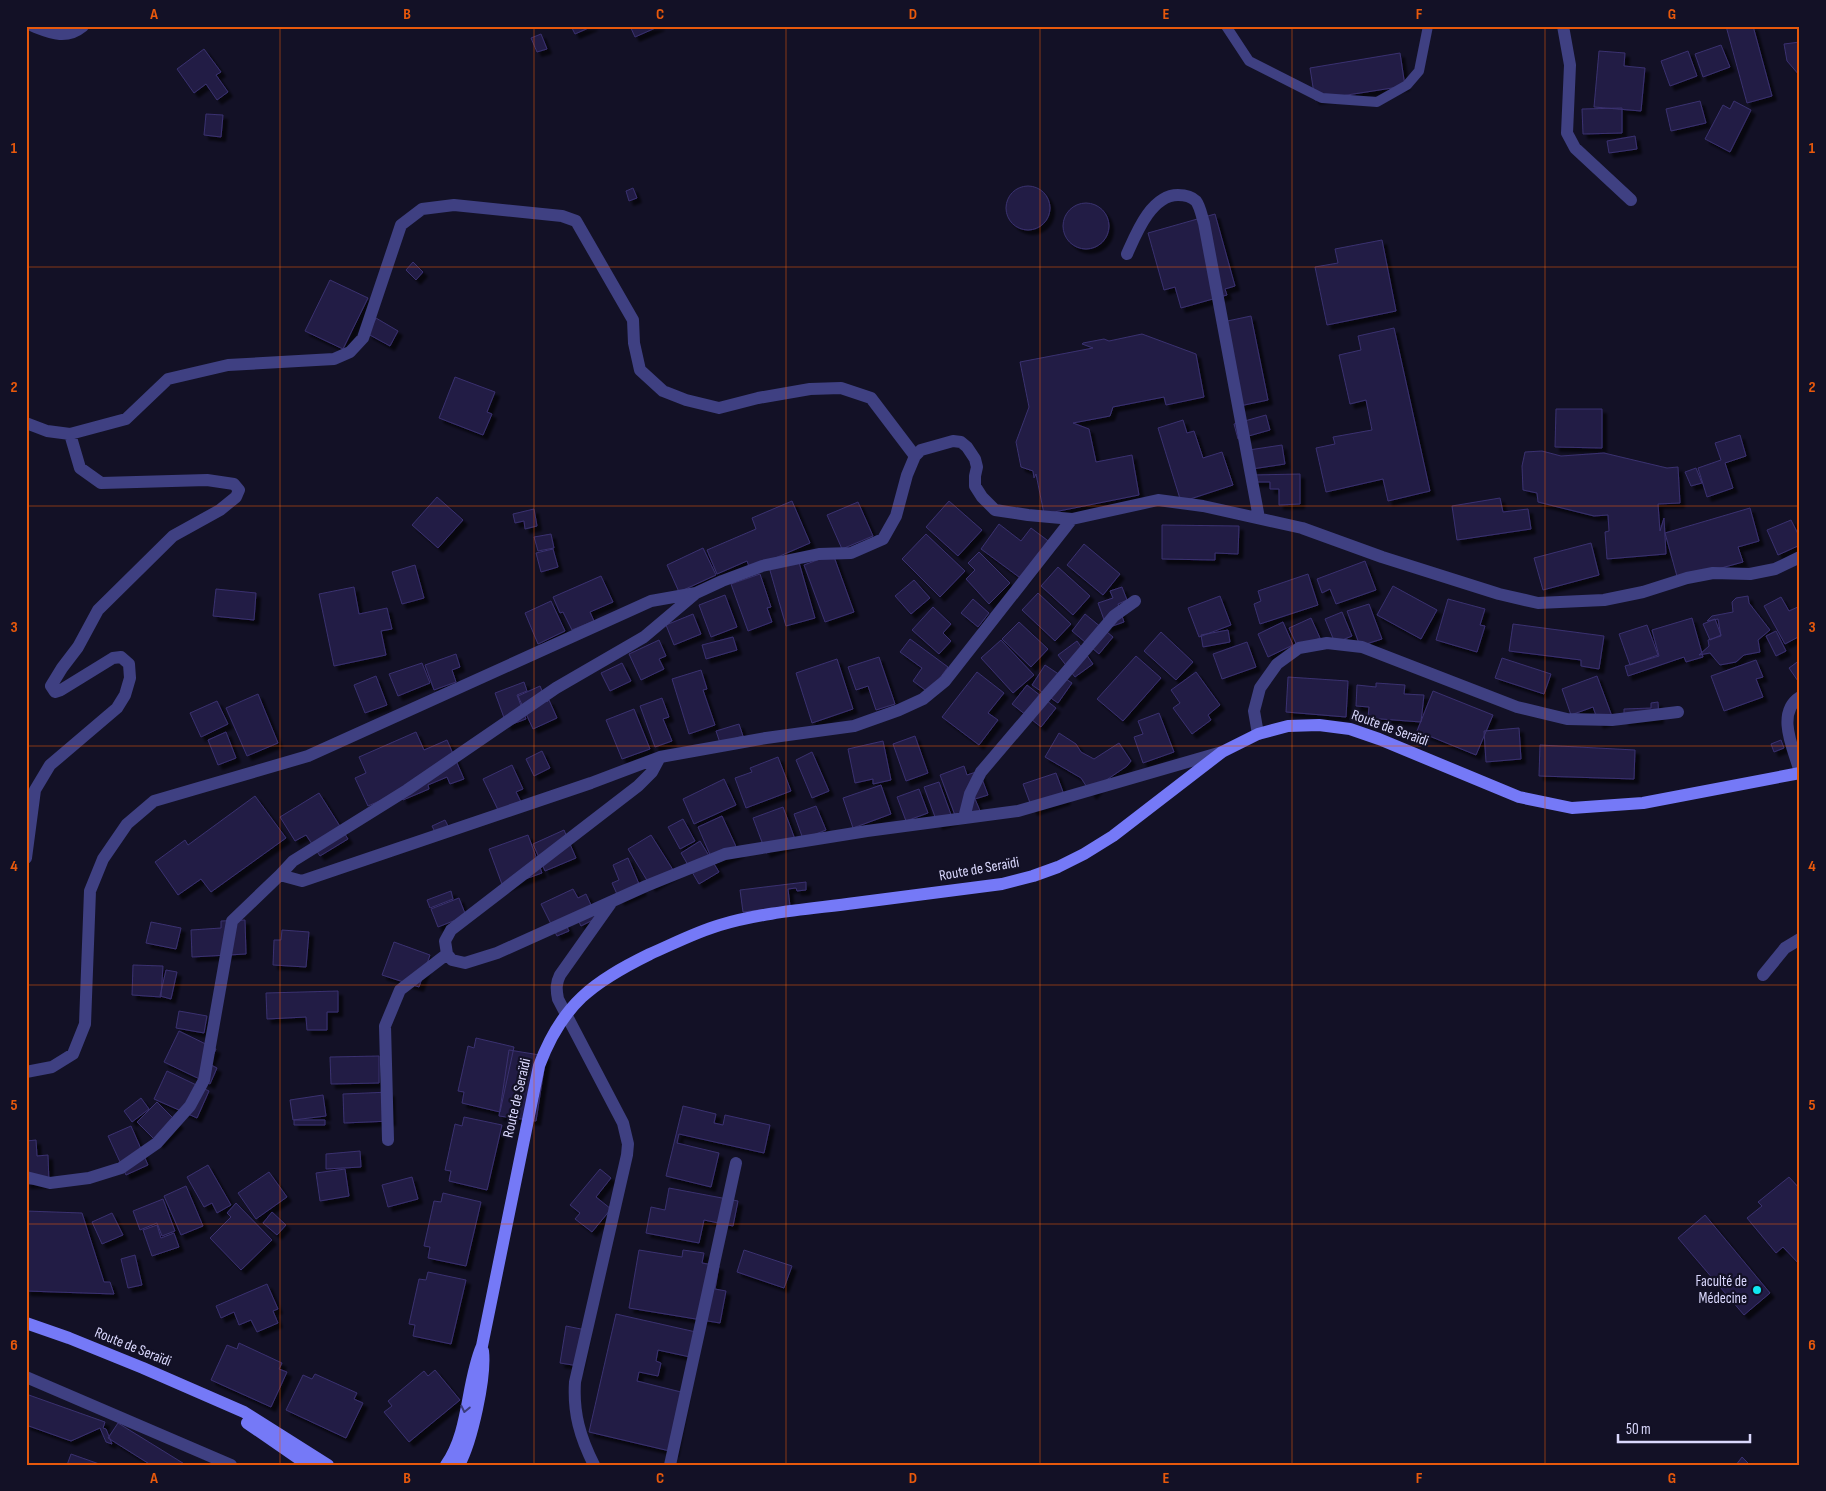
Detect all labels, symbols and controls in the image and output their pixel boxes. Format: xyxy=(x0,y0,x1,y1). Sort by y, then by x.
text: A xyxy=(149,5,158,24)
text: B xyxy=(403,5,411,24)
text: C xyxy=(656,5,664,24)
text: D xyxy=(909,5,917,24)
text: E xyxy=(1163,5,1170,24)
text: F xyxy=(1416,5,1423,24)
text: G xyxy=(1668,5,1676,24)
text: 1 xyxy=(11,139,18,158)
text: 1 xyxy=(1809,139,1816,158)
text: 2 xyxy=(10,378,18,397)
text: 2 xyxy=(1808,378,1816,397)
text: 3 xyxy=(10,618,18,637)
text: 3 xyxy=(1808,618,1816,637)
street label: Route de Seraïdi xyxy=(1349,705,1431,751)
street label: Route de Seraïdi xyxy=(938,853,1021,885)
text: 4 xyxy=(10,857,18,876)
text: 4 xyxy=(1808,857,1816,876)
street label: Route de Seraïdi xyxy=(499,1056,535,1140)
text: 5 xyxy=(10,1096,18,1115)
text: 5 xyxy=(1808,1096,1816,1115)
place label: Faculté de Médecine xyxy=(1696,1272,1747,1308)
marker: Faculté de Médecine xyxy=(1751,1284,1763,1296)
street label: Route de Seraïdi xyxy=(92,1323,174,1371)
text: 6 xyxy=(10,1336,18,1355)
text: 6 xyxy=(1808,1336,1816,1355)
one-way arrow xyxy=(460,1405,471,1414)
scale bar xyxy=(1618,1411,1751,1443)
text: 50 m xyxy=(1626,1420,1651,1439)
text: A xyxy=(149,1469,158,1488)
text: B xyxy=(403,1469,411,1488)
text: C xyxy=(656,1469,664,1488)
text: D xyxy=(909,1469,917,1488)
text: E xyxy=(1163,1469,1170,1488)
text: F xyxy=(1416,1469,1423,1488)
text: G xyxy=(1668,1469,1676,1488)

